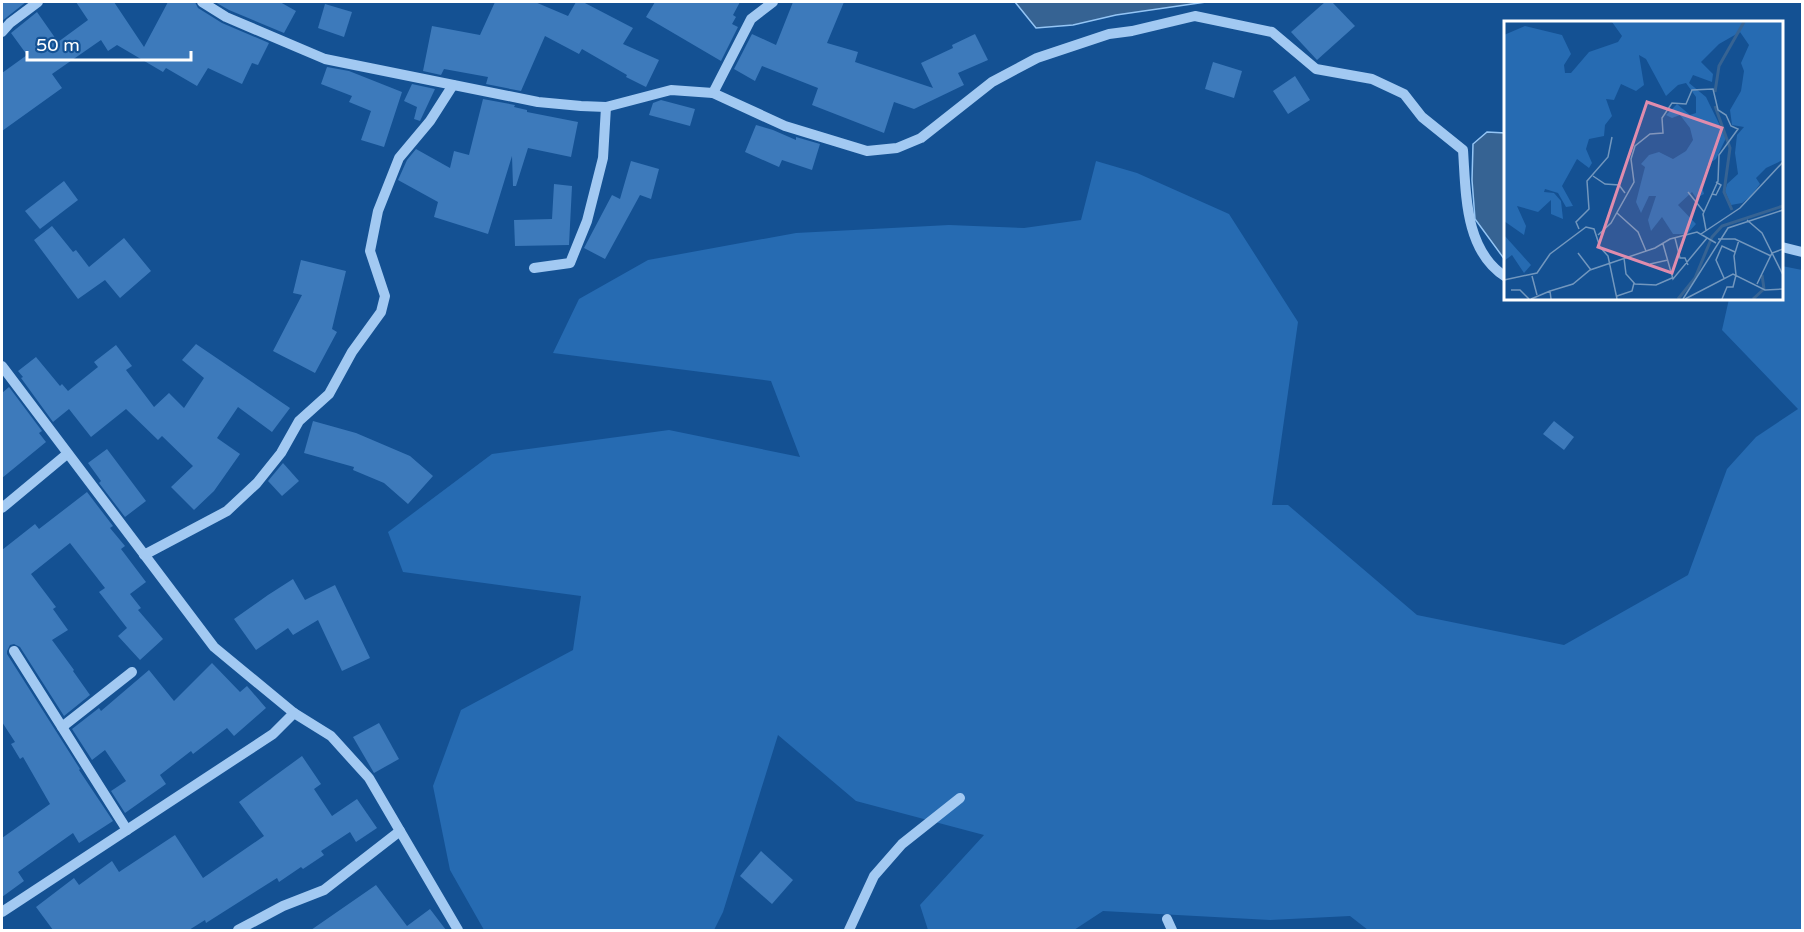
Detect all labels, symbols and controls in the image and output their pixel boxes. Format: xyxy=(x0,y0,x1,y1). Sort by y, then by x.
inset map xyxy=(1504,21,1783,300)
scale bar xyxy=(27,24,190,62)
text: 50 m xyxy=(36,34,80,56)

